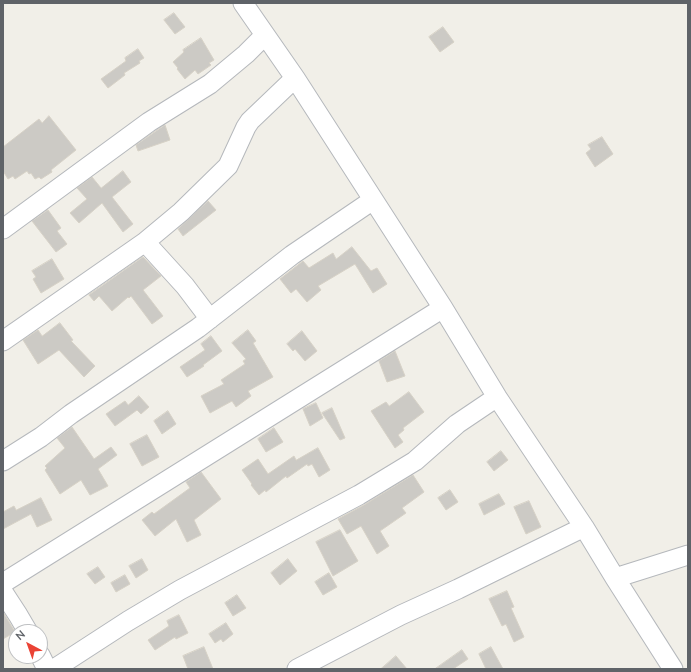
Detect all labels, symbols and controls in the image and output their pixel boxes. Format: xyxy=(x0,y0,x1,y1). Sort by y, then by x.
north arrow xyxy=(8,624,48,664)
text: N xyxy=(12,627,28,644)

